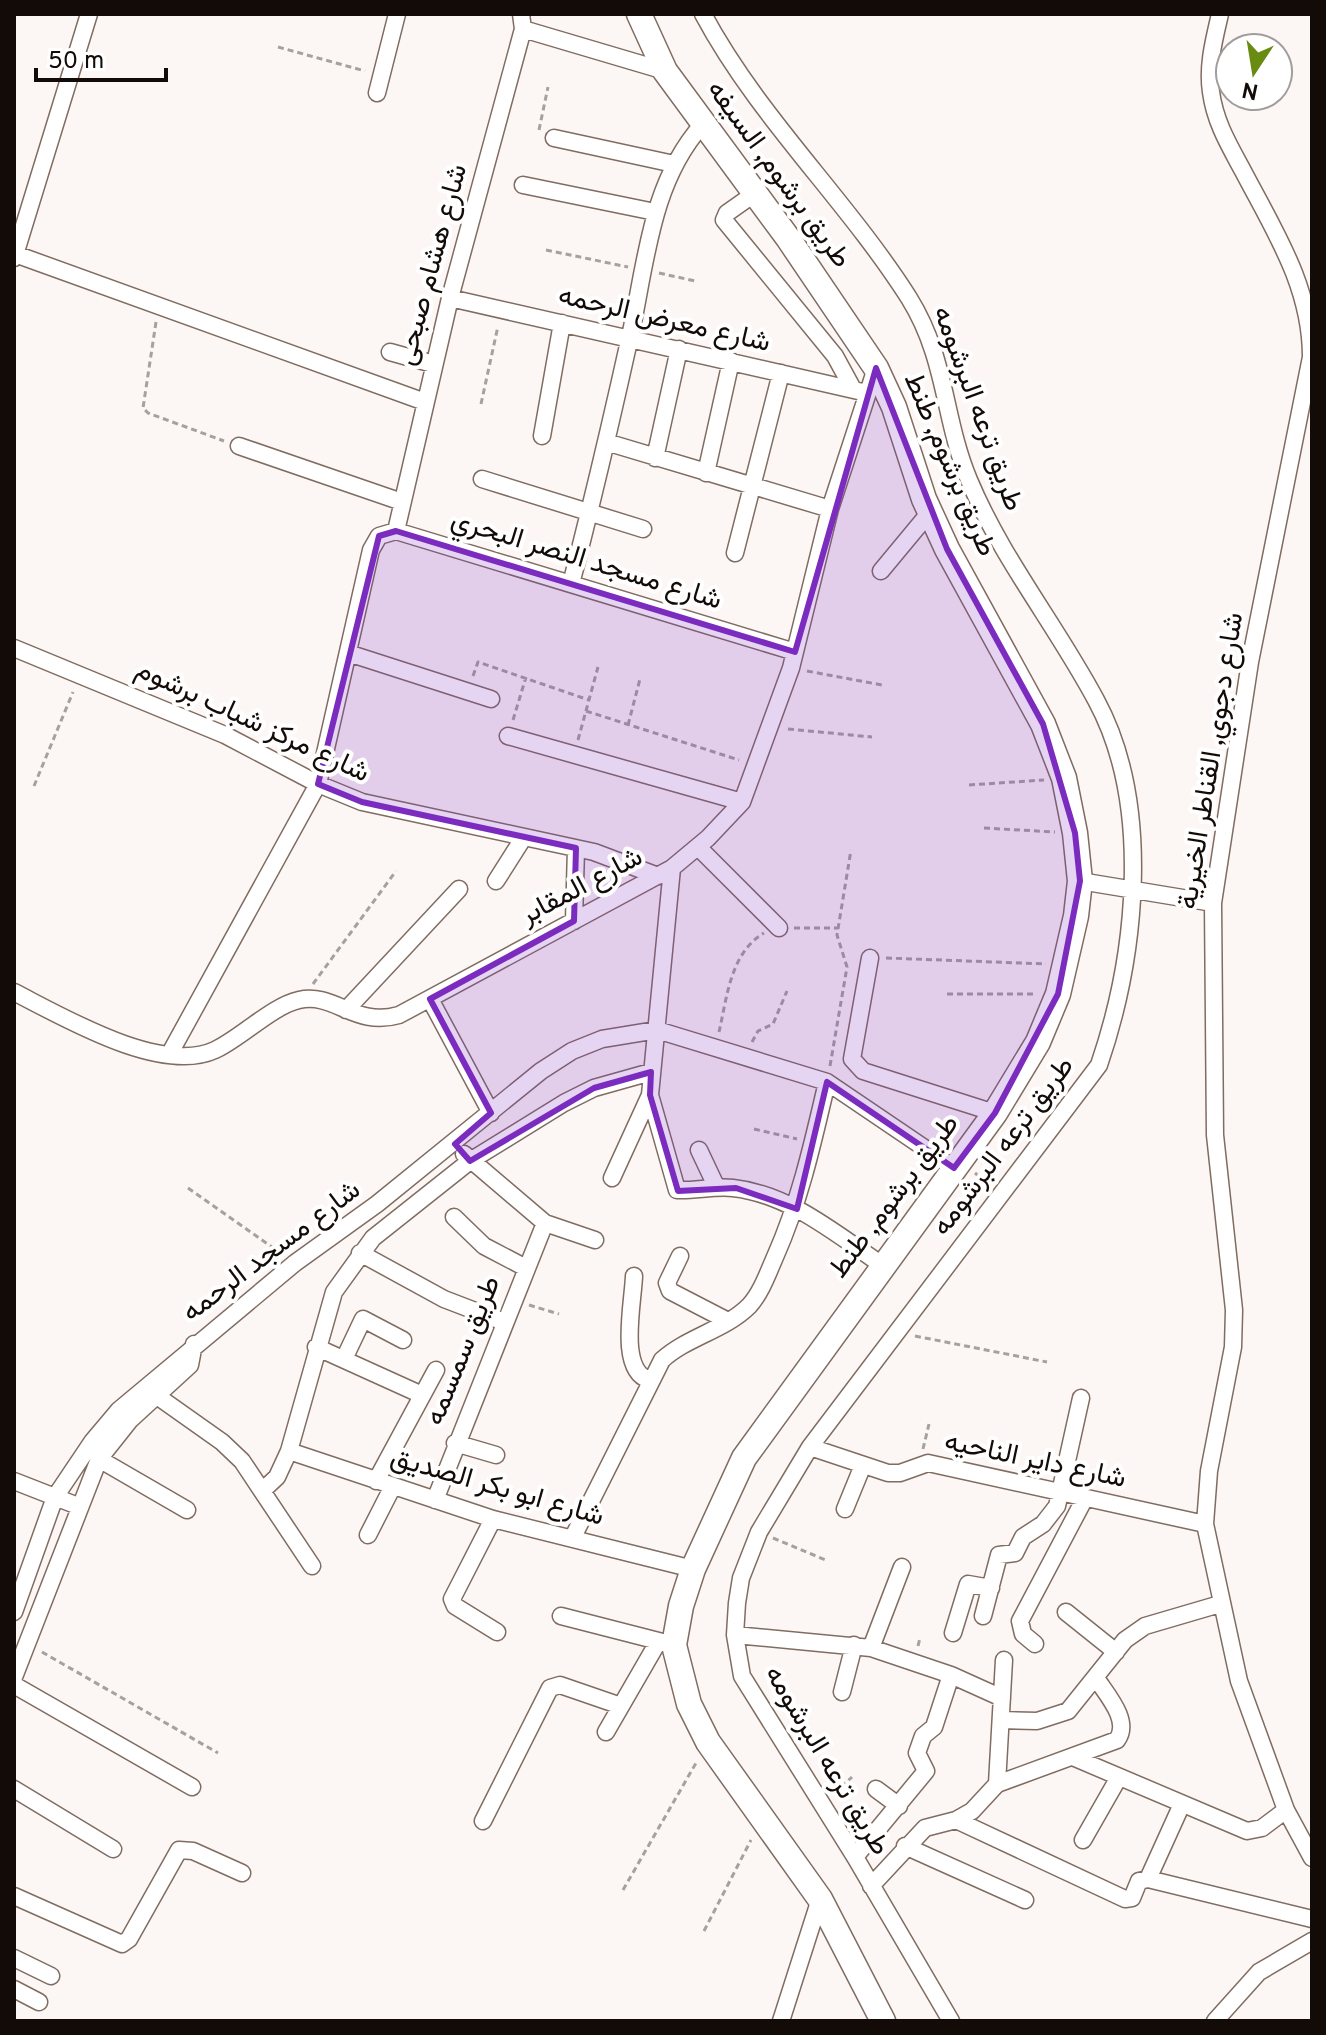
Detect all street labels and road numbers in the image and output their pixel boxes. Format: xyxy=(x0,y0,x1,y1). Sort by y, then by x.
street label: طريق برشوم, السيفه xyxy=(698,74,858,276)
street label: شارع هشام صبحى xyxy=(389,160,477,370)
street label: شارع معرض الرحمه xyxy=(554,278,774,362)
street label: طريق ترعه البرشومه xyxy=(923,301,1031,517)
street label: طريق برشوم, طنط xyxy=(894,368,1004,562)
street label: شارع مسجد النصر البحري xyxy=(446,503,726,621)
street label: شارع دجوي, القناطر الخيرية xyxy=(1171,610,1255,912)
street label: شارع مركز شباب برشوم xyxy=(129,652,375,792)
street label: شارع المقابر xyxy=(514,840,650,935)
street label: طريق ترعه البرشومه xyxy=(925,1050,1083,1244)
street label: طريق برشوم, طنط xyxy=(822,1108,968,1286)
street label: شارع مسجد الرحمه xyxy=(175,1173,369,1331)
street label: طريق سمسمه xyxy=(418,1271,510,1431)
street label: شارع داير الناحيه xyxy=(941,1424,1129,1498)
street label: شارع ابو بكر الصديق xyxy=(386,1440,608,1536)
street label: طريق ترعه البرشومه xyxy=(755,1659,897,1863)

